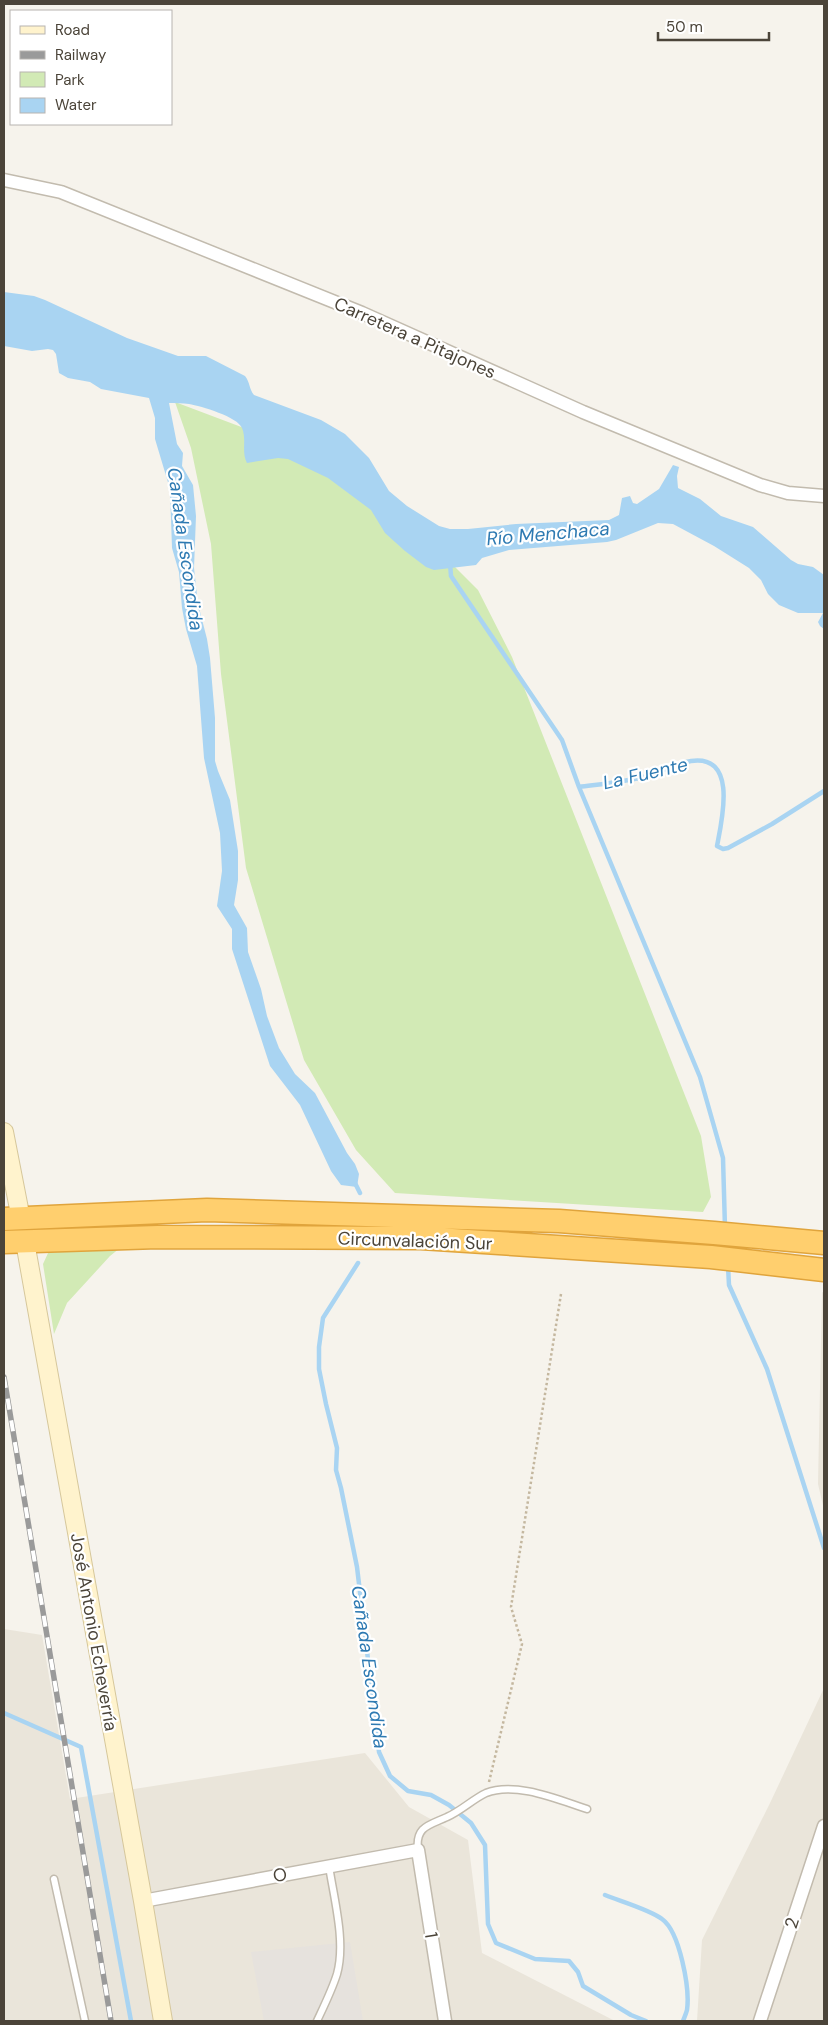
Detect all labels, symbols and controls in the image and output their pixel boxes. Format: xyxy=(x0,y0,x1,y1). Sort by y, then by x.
legend xyxy=(10,10,172,125)
scale bar xyxy=(658,10,769,42)
text: 50 m xyxy=(666,17,703,37)
text: Road xyxy=(55,20,90,40)
text: Railway xyxy=(55,45,107,65)
text: Park xyxy=(55,70,85,90)
text: Water xyxy=(55,95,97,115)
street label: Carretera a Pitajones xyxy=(330,292,500,384)
water label: Cañada Escondida xyxy=(162,466,209,632)
water label: Río Menchaca xyxy=(485,516,611,551)
water label: La Fuente xyxy=(600,752,690,795)
street label: Circunvalación Sur xyxy=(337,1226,493,1256)
street label: José Antonio Echeverría xyxy=(65,1531,123,1733)
water label: Cañada Escondida xyxy=(346,1584,393,1750)
street label: O xyxy=(271,1862,289,1888)
street label: 2 xyxy=(779,1914,805,1932)
street label: 1 xyxy=(419,1930,443,1940)

